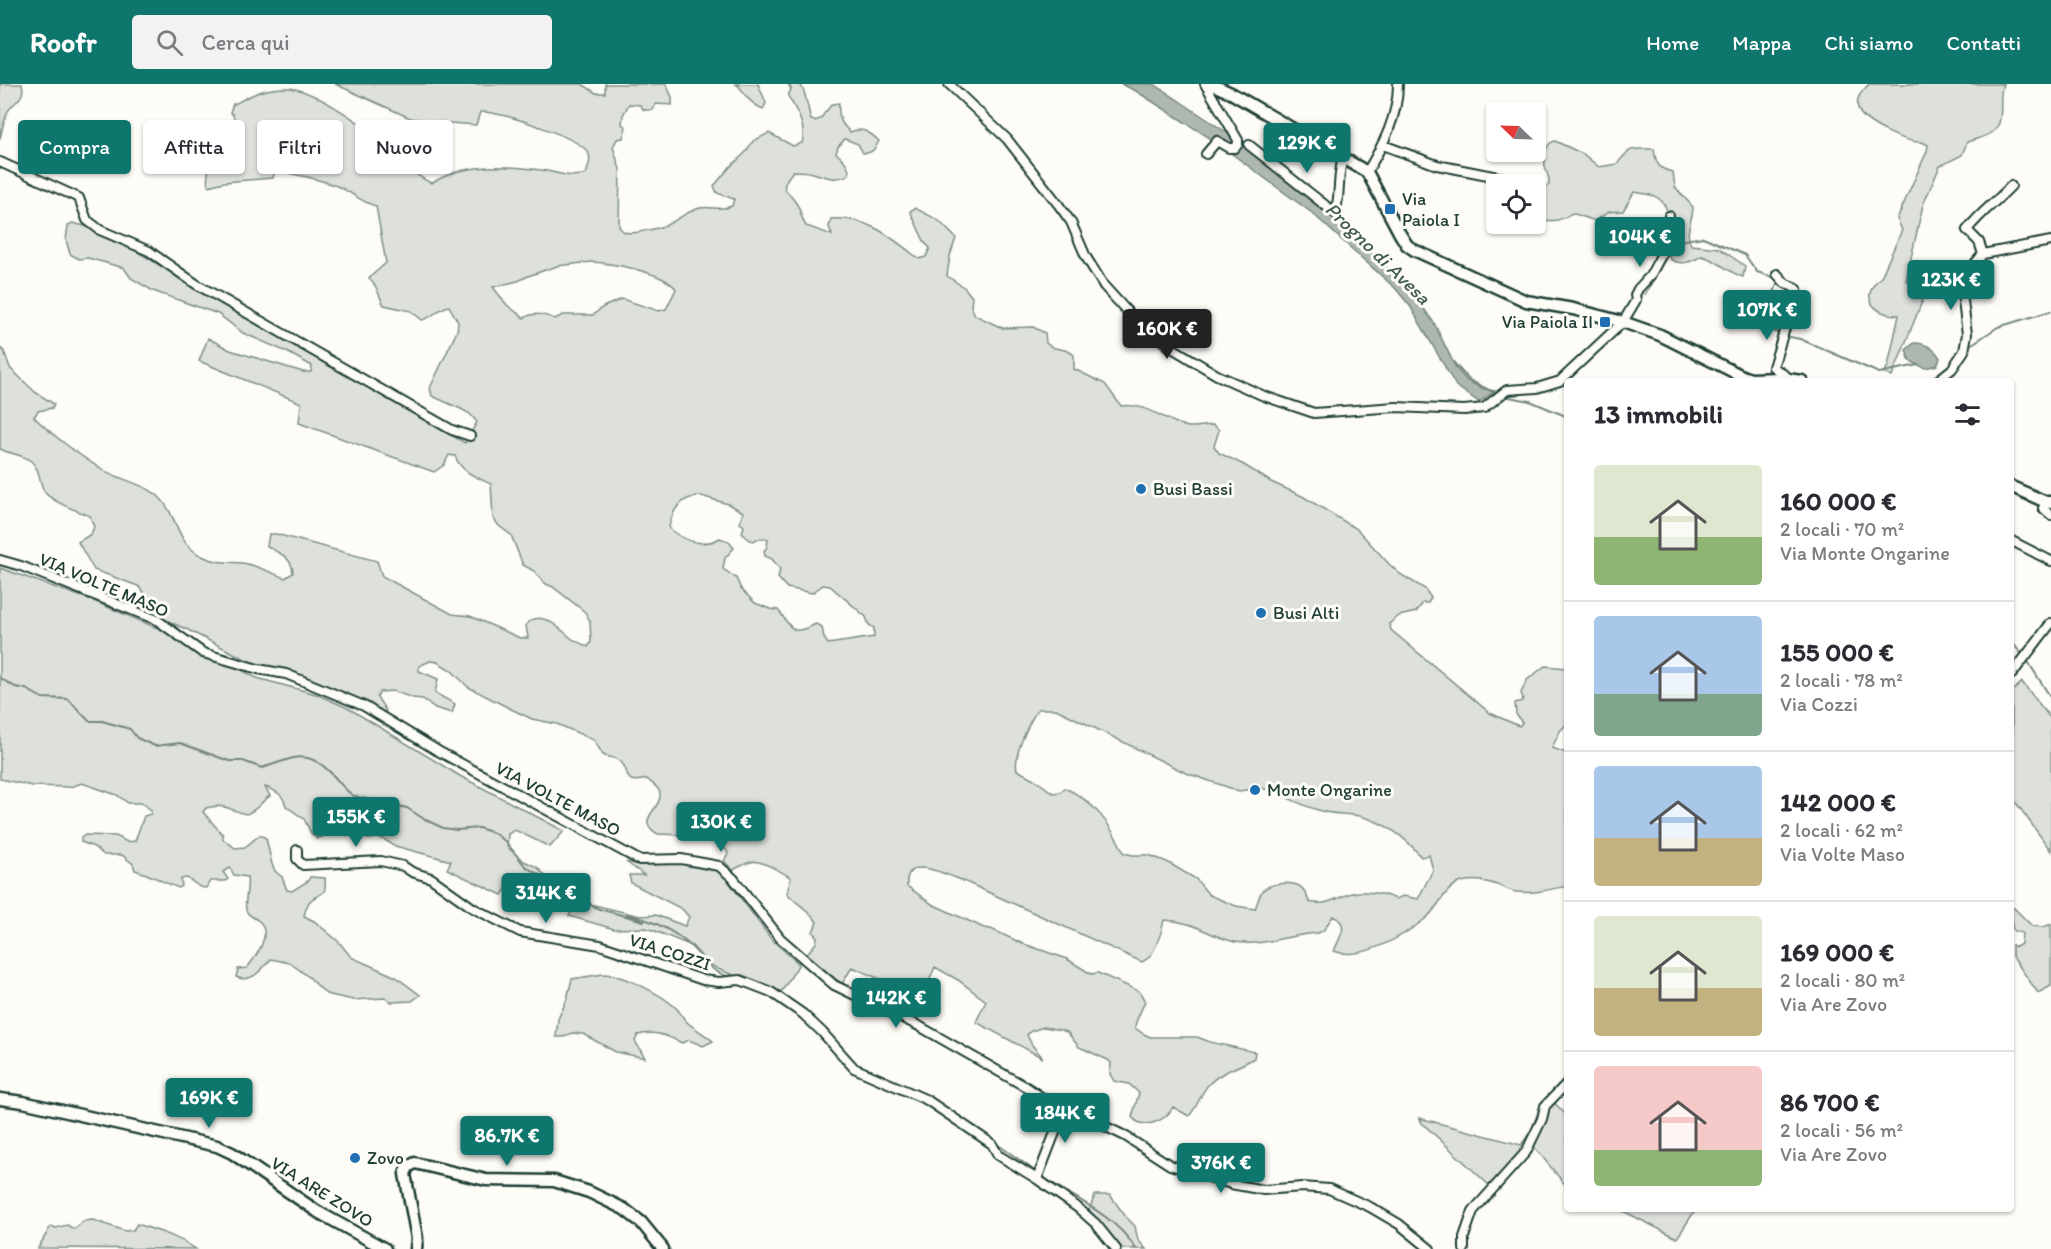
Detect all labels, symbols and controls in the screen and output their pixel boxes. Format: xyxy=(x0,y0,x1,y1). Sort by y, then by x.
search box xyxy=(132,15,552,69)
text: Roofr xyxy=(30,25,96,59)
icon: search xyxy=(153,26,186,59)
text: Cerca qui xyxy=(201,29,290,56)
text: Home xyxy=(1646,30,1699,55)
text: Mappa xyxy=(1732,30,1791,55)
text: Chi siamo xyxy=(1824,30,1913,55)
text: Contatti xyxy=(1946,30,2021,55)
north arrow xyxy=(1486,102,1546,162)
map controls xyxy=(1486,102,1546,234)
chip: Compra xyxy=(18,120,131,174)
chip: Affitta xyxy=(143,120,245,174)
chip: Filtri xyxy=(257,120,343,174)
chip: Nuovo xyxy=(355,120,453,174)
pin: 129K € xyxy=(1258,123,1356,174)
text: 129K € xyxy=(1278,130,1336,154)
button: locate xyxy=(1486,174,1546,234)
place label: Via Paiola I xyxy=(1402,188,1460,231)
water label: Progno di Avesa xyxy=(1320,197,1436,310)
marker: Via Paiola I xyxy=(1383,202,1397,216)
pin: 104K € xyxy=(1591,217,1689,268)
text: 104K € xyxy=(1609,224,1671,248)
pin: 123K € xyxy=(1902,260,2000,311)
text: 123K € xyxy=(1921,267,1981,291)
pin: 107K € xyxy=(1718,290,1816,341)
text: 107K € xyxy=(1737,297,1797,321)
pin: 160K € xyxy=(1118,309,1216,360)
place label: Via Paiola II xyxy=(1502,311,1593,333)
marker: Via Paiola II xyxy=(1598,315,1612,329)
text: 160K € xyxy=(1137,316,1197,340)
text: 13 immobili xyxy=(1594,398,1723,430)
icon: filters xyxy=(1951,398,1984,431)
place label: Busi Bassi xyxy=(1153,478,1233,500)
marker: Busi Bassi xyxy=(1134,482,1148,496)
text: 160 000 € xyxy=(1780,485,1896,517)
icon: home xyxy=(1642,489,1714,561)
text: 2 locali · 70 m² xyxy=(1780,517,1904,541)
text: Via Monte Ongarine xyxy=(1780,541,1950,565)
street label: VIA VOLTE MASO xyxy=(36,548,172,622)
place label: Busi Alti xyxy=(1273,602,1339,624)
marker: Busi Alti xyxy=(1254,606,1268,620)
text: 155 000 € xyxy=(1780,636,1894,668)
icon: home xyxy=(1642,640,1714,712)
text: 2 locali · 78 m² xyxy=(1780,668,1903,692)
text: Via Cozzi xyxy=(1780,692,1858,716)
street label: VIA VOLTE MASO xyxy=(492,757,624,841)
place label: Monte Ongarine xyxy=(1267,779,1392,801)
marker: Monte Ongarine xyxy=(1248,783,1262,797)
text: 142 000 € xyxy=(1780,786,1896,818)
icon: home xyxy=(1642,790,1714,862)
pin: 155K € xyxy=(307,797,405,848)
pin: 130K € xyxy=(672,802,770,853)
text: 155K € xyxy=(327,804,385,828)
text: 130K € xyxy=(690,809,752,833)
text: 2 locali · 62 m² xyxy=(1780,818,1903,842)
text: Via Volte Maso xyxy=(1780,842,1905,866)
pin: 314K € xyxy=(497,873,595,924)
text: 314K € xyxy=(516,880,576,904)
street label: VIA COZZI xyxy=(626,928,714,976)
text: 169 000 € xyxy=(1780,936,1894,968)
icon: home xyxy=(1642,940,1714,1012)
text: 2 locali · 80 m² xyxy=(1780,968,1905,992)
pin: 142K € xyxy=(847,978,945,1029)
text: 142K € xyxy=(866,985,926,1009)
text: Via Are Zovo xyxy=(1780,992,1887,1016)
pin: 169K € xyxy=(160,1078,258,1129)
text: 169K € xyxy=(179,1085,239,1109)
text: 86 700 € xyxy=(1780,1086,1879,1118)
icon: home xyxy=(1642,1090,1714,1162)
pin: 184K € xyxy=(1016,1093,1114,1144)
text: 184K € xyxy=(1035,1100,1095,1124)
pin: 86.7K € xyxy=(452,1116,562,1167)
text: 2 locali · 56 m² xyxy=(1780,1118,1903,1142)
text: 86.7K € xyxy=(474,1123,540,1147)
text: Via Are Zovo xyxy=(1780,1142,1887,1166)
pin: 376K € xyxy=(1172,1143,1270,1194)
place label: Zovo xyxy=(367,1147,404,1169)
text: 376K € xyxy=(1191,1150,1251,1174)
marker: Zovo xyxy=(348,1151,362,1165)
street label: VIA ARE ZOVO xyxy=(267,1152,377,1232)

